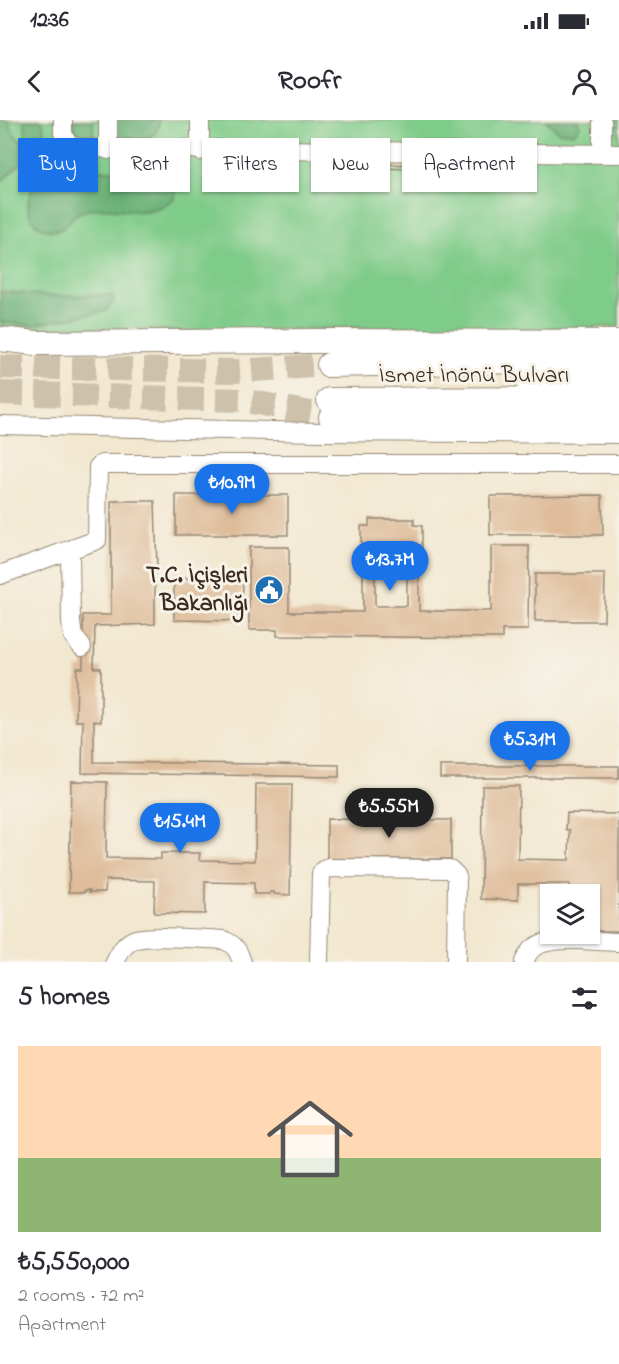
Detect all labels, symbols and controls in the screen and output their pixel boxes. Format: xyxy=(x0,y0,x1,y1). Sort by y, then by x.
text: 12:36 xyxy=(30,5,69,37)
text: Roofr xyxy=(278,62,341,101)
icon: back xyxy=(18,65,51,98)
icon: person xyxy=(568,65,601,98)
chip: Buy xyxy=(18,138,98,192)
chip: Rent xyxy=(110,138,190,192)
chip: Filters xyxy=(202,138,299,192)
chip: New xyxy=(311,138,390,192)
chip: Apartment xyxy=(402,138,537,192)
street label: İsmet İnönü Bulvarı xyxy=(379,359,569,394)
pin: ₺10.9M xyxy=(183,464,281,515)
text: ₺10.9M xyxy=(208,469,256,498)
pin: ₺13.7M xyxy=(341,541,439,592)
text: ₺13.7M xyxy=(365,546,415,575)
place label: T.C. İçişleri Bakanlığı xyxy=(146,559,248,623)
public building icon: T.C. İçişleri Bakanlığı xyxy=(253,574,285,606)
pin: ₺5.31M xyxy=(481,721,579,772)
text: ₺5.31M xyxy=(504,726,556,755)
pin: ₺5.55M xyxy=(340,788,438,839)
text: ₺5.55M xyxy=(359,793,419,822)
pin: ₺15.4M xyxy=(131,803,229,854)
text: ₺15.4M xyxy=(154,808,206,837)
map controls xyxy=(540,884,600,944)
button: layers xyxy=(540,884,600,944)
text: 5 homes xyxy=(18,979,110,1017)
icon: filters xyxy=(568,982,601,1015)
icon: home xyxy=(256,1085,364,1193)
text: ₺5,550,000 xyxy=(18,1244,129,1282)
text: 2 rooms · 72 m² xyxy=(18,1282,145,1311)
text: Apartment xyxy=(18,1311,106,1340)

